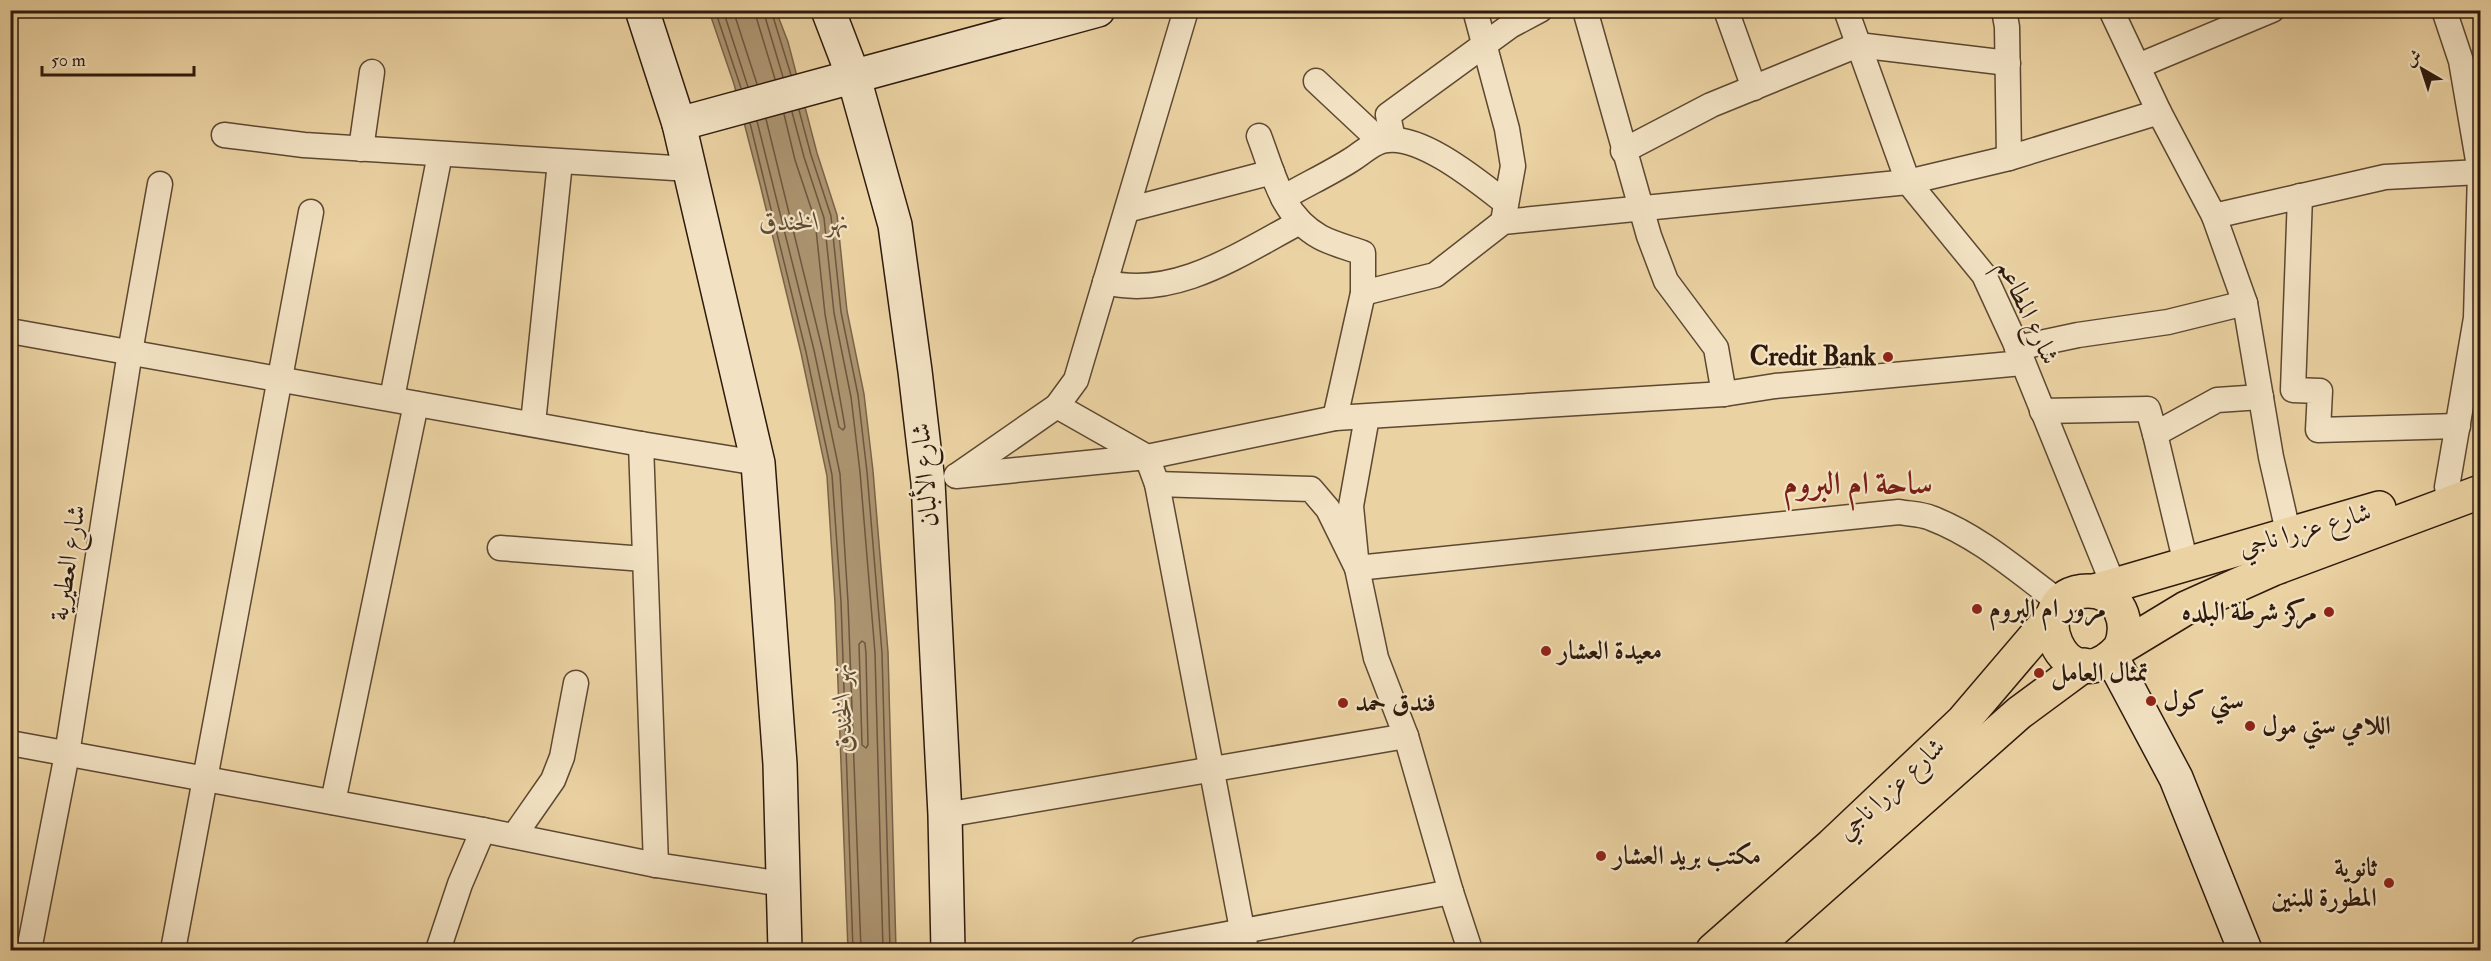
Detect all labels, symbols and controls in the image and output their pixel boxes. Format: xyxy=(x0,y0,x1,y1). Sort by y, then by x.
scale bar xyxy=(42,39,194,77)
north arrow xyxy=(2392,39,2452,99)
text: ش xyxy=(2401,45,2426,71)
text: 50 m xyxy=(51,49,86,72)
water label: نهر الخندق xyxy=(759,205,849,238)
street label: شارع المطاعم xyxy=(1983,255,2066,373)
place label: Credit Bank xyxy=(1750,341,1877,373)
marker: Credit Bank xyxy=(1881,350,1895,364)
street label: شارع الألبان xyxy=(902,421,950,529)
district label: ساحة ام البروم xyxy=(1783,464,1933,511)
street label: شارع عزرا ناجي xyxy=(2235,496,2376,569)
street label: شارع العطيرية xyxy=(43,503,98,624)
place label: مرور ام البروم xyxy=(1989,593,2106,631)
place label: مركز شرطة البلده xyxy=(2181,596,2317,630)
marker: مرور ام البروم xyxy=(1970,602,1984,616)
marker: مركز شرطة البلده xyxy=(2322,605,2336,619)
place label: معيدة العشار xyxy=(1555,635,1662,667)
marker: معيدة العشار xyxy=(1539,644,1553,658)
place label: تمثال العامل xyxy=(2051,657,2148,691)
water label: نهر الخندق xyxy=(823,662,861,754)
marker: تمثال العامل xyxy=(2032,666,2046,680)
place label: ستي كول xyxy=(2163,685,2244,725)
place label: فندق حمد xyxy=(1355,687,1436,719)
marker: ستي كول xyxy=(2144,694,2158,708)
marker: فندق حمد xyxy=(1336,696,1350,710)
place label: اللامي ستي مول xyxy=(2262,710,2391,750)
marker: اللامي ستي مول xyxy=(2243,719,2257,733)
street label: شارع عزرا ناجي xyxy=(1830,731,1955,851)
place label: مكتب بريد العشار xyxy=(1610,840,1761,872)
marker: مكتب بريد العشار xyxy=(1594,849,1608,863)
place label: ثانوية المطورة للبنين xyxy=(2271,852,2378,914)
marker: ثانوية المطورة للبنين xyxy=(2382,876,2396,890)

